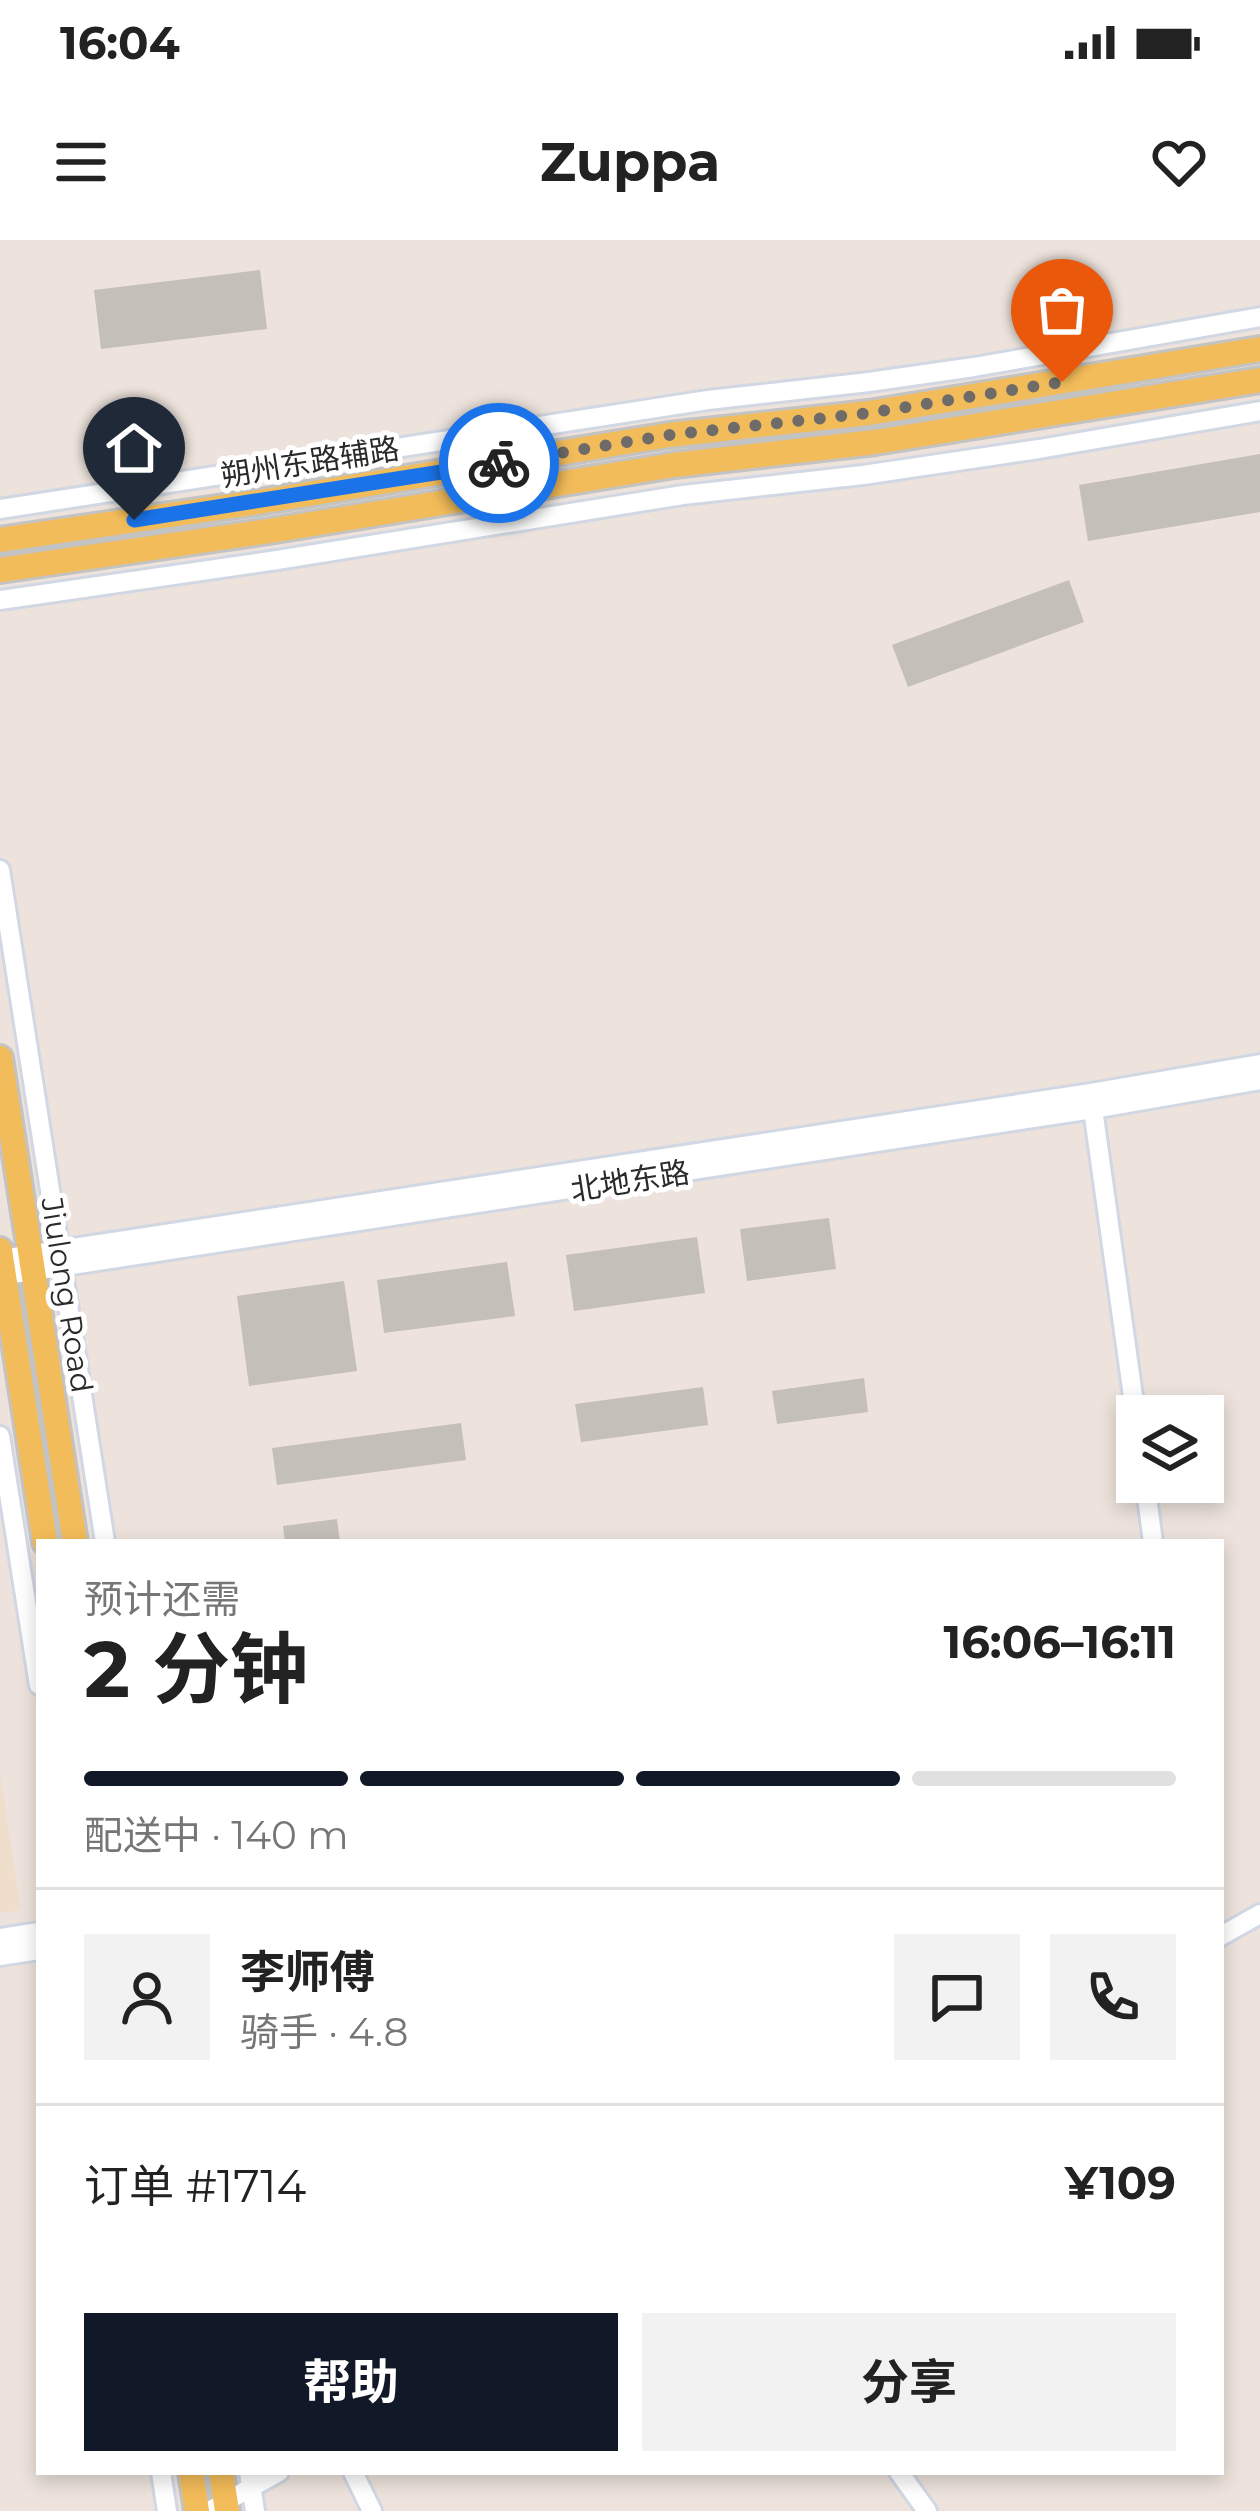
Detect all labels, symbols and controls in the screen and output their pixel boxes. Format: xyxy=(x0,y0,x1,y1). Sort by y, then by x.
text: 16:04 xyxy=(60,15,180,70)
icon: menu xyxy=(48,129,114,195)
text: Zuppa xyxy=(540,129,720,195)
icon: heart xyxy=(1146,129,1212,195)
pin xyxy=(1011,259,1113,382)
icon: bag xyxy=(1029,277,1095,343)
pin xyxy=(83,397,185,520)
courier xyxy=(439,403,559,523)
icon: home xyxy=(101,415,167,481)
street label: 朔州东路辅路 xyxy=(218,430,402,494)
icon: bike xyxy=(466,430,532,496)
street label: 北地东路 xyxy=(568,1153,692,1209)
street label: Jiulong Road xyxy=(33,1194,101,1395)
map controls xyxy=(1116,1395,1224,1503)
button: layers xyxy=(1116,1395,1224,1503)
text: 预计还需 xyxy=(84,1575,240,1623)
text: 16:06–16:11 xyxy=(944,1614,1176,1669)
text: 2 分钟 xyxy=(84,1621,308,1717)
text: 配送中 · 140 m xyxy=(84,1811,349,1859)
button: person xyxy=(84,1934,210,2060)
button: chat xyxy=(894,1934,1020,2060)
button: phone xyxy=(1050,1934,1176,2060)
text: 李师傅 xyxy=(240,1944,375,1999)
text: 骑手 · 4.8 xyxy=(240,2008,408,2056)
text: ¥109 xyxy=(1065,2155,1176,2210)
text: 订单 #1714 xyxy=(84,2158,306,2213)
button: 帮助 xyxy=(84,2313,618,2451)
button: 分享 xyxy=(642,2313,1176,2451)

